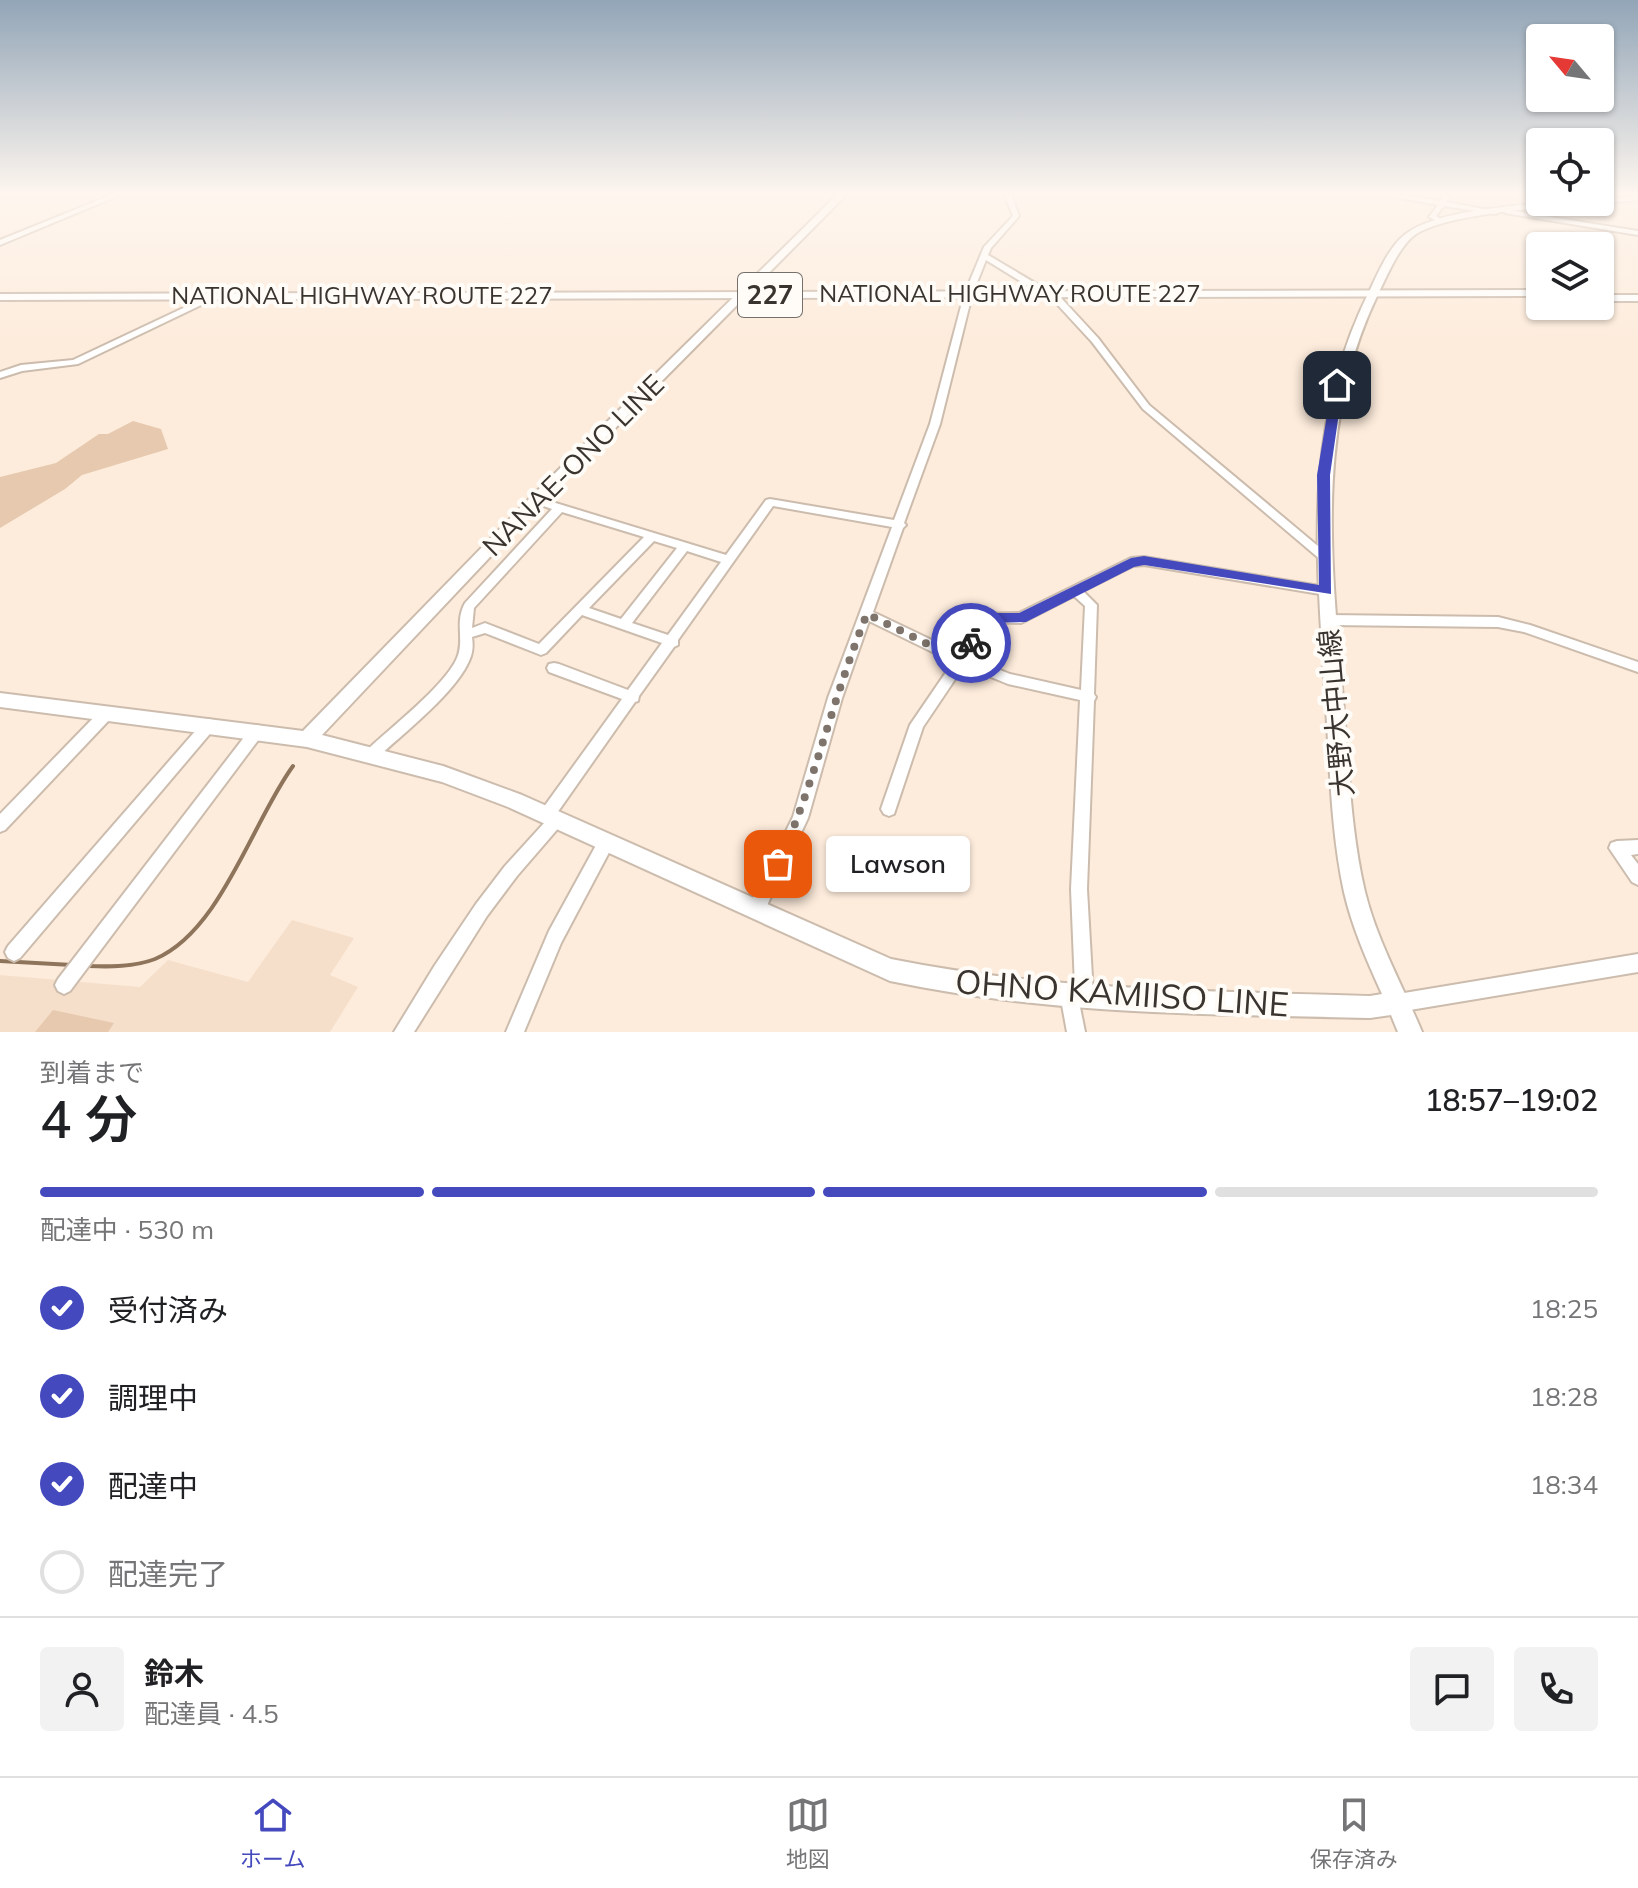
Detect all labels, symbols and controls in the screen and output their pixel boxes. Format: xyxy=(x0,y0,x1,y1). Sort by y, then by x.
north arrow xyxy=(1526,24,1614,112)
map controls xyxy=(1526,24,1614,320)
button: locate xyxy=(1526,128,1614,216)
button: layers xyxy=(1526,232,1614,320)
road number: 227 xyxy=(738,273,802,317)
street label: NATIONAL HIGHWAY ROUTE 227 xyxy=(819,278,1201,308)
street label: NATIONAL HIGHWAY ROUTE 227 xyxy=(171,280,553,310)
pin xyxy=(1303,351,1371,419)
icon: home xyxy=(1315,363,1359,407)
street label: NANAE-ONO LINE xyxy=(474,366,671,563)
courier xyxy=(931,603,1011,683)
icon: bike xyxy=(949,621,993,665)
street label: 大野大中山線 xyxy=(1311,628,1360,798)
pin xyxy=(744,830,812,898)
callout: Lawson xyxy=(826,836,970,892)
icon: bag xyxy=(756,842,800,886)
text: Lawson xyxy=(850,847,946,880)
street label: OHNO KAMIISO LINE xyxy=(954,959,1290,1026)
text: 到着まで xyxy=(40,1056,144,1089)
text: 18:57–19:02 xyxy=(1425,1081,1598,1119)
text: 4 分 xyxy=(40,1086,137,1151)
text: 配達中 · 530 m xyxy=(40,1213,214,1246)
icon: check xyxy=(40,1286,84,1330)
text: 受付済み xyxy=(108,1291,228,1329)
text: 18:25 xyxy=(1530,1292,1598,1325)
icon: check xyxy=(40,1374,84,1418)
text: 調理中 xyxy=(108,1379,198,1417)
text: 18:28 xyxy=(1530,1380,1598,1413)
icon: check xyxy=(40,1462,84,1506)
text: 配達中 xyxy=(108,1467,198,1505)
text: 18:34 xyxy=(1530,1468,1598,1501)
text: 配達完了 xyxy=(108,1555,228,1593)
button: person xyxy=(40,1647,124,1731)
button: chat xyxy=(1410,1647,1494,1731)
button: phone xyxy=(1514,1647,1598,1731)
text: 鈴木 xyxy=(144,1654,204,1692)
text: 配達員 · 4.5 xyxy=(144,1697,279,1730)
tab: ホーム xyxy=(240,1793,305,1873)
tab: 地図 xyxy=(786,1793,830,1873)
tab: 保存済み xyxy=(1310,1793,1398,1873)

